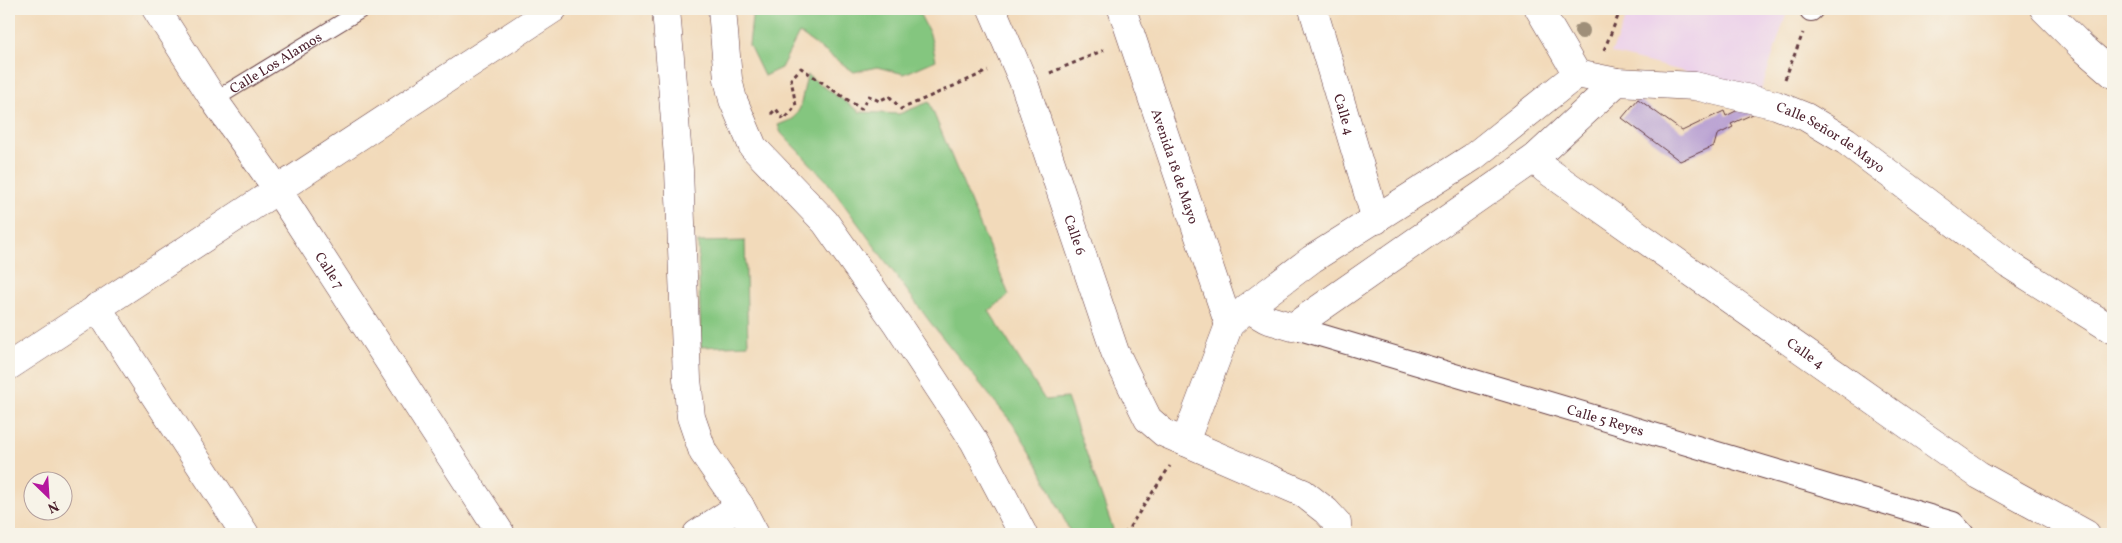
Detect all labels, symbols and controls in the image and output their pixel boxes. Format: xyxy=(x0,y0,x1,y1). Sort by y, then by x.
street label: Calle Los Alamos xyxy=(226,28,326,99)
street label: Calle 4 xyxy=(1328,92,1358,138)
street label: Calle Señor de Mayo xyxy=(1773,98,1888,178)
street label: Avenida 18 de Mayo xyxy=(1146,107,1202,227)
street label: Calle 6 xyxy=(1058,213,1090,258)
street label: Calle 7 xyxy=(310,249,348,294)
street label: Calle 4 xyxy=(1782,334,1828,374)
street label: Calle 5 Reyes xyxy=(1564,401,1646,442)
north arrow xyxy=(22,470,72,520)
text: N xyxy=(44,496,61,517)

